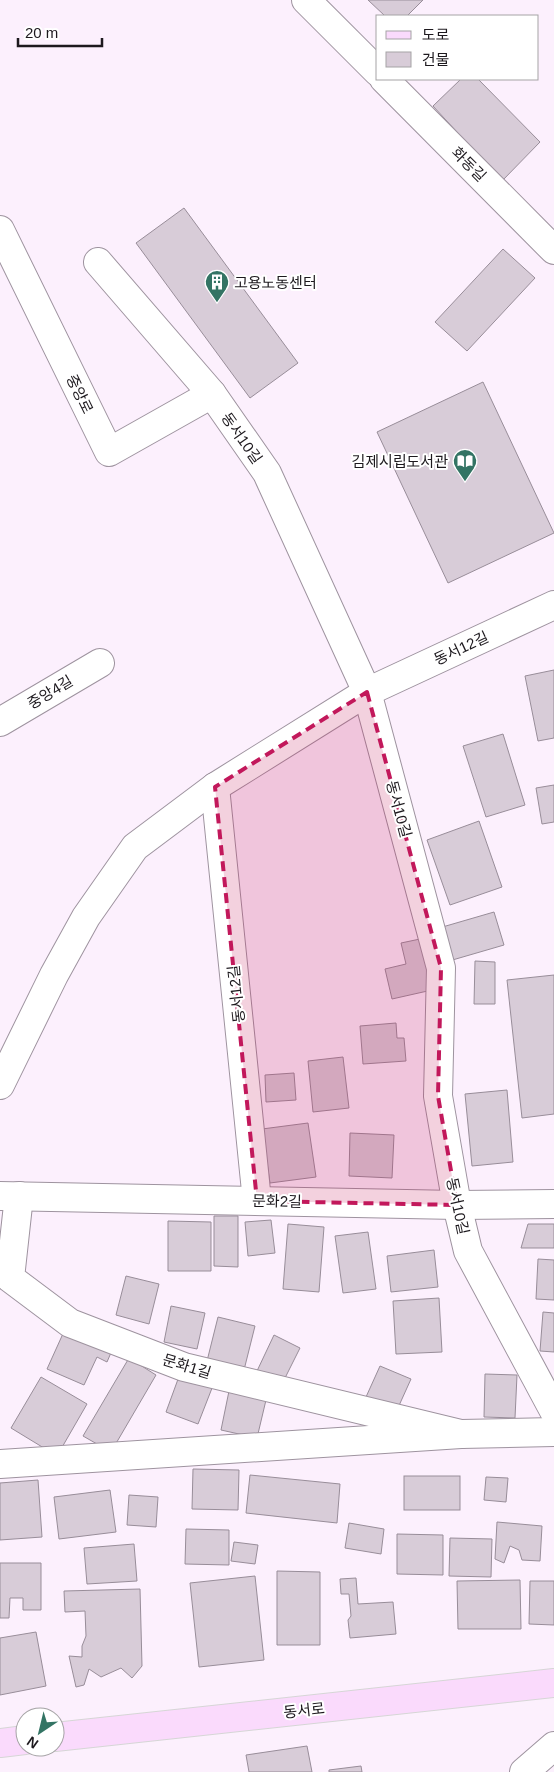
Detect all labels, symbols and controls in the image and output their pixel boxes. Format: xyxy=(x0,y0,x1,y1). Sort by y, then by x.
scale bar xyxy=(18,15,101,47)
legend xyxy=(376,15,539,80)
text: 20 m xyxy=(25,24,58,41)
text: 도로 xyxy=(422,26,450,43)
text: 건물 xyxy=(422,51,450,68)
street label: 화동길 xyxy=(448,143,490,185)
building icon: 고용노동센터 xyxy=(204,269,230,303)
place label: 고용노동센터 xyxy=(234,274,317,291)
street label: 중앙로 xyxy=(63,372,97,416)
street label: 동서10길 xyxy=(218,409,266,467)
library icon: 김제시립도서관 xyxy=(452,448,478,482)
place label: 김제시립도서관 xyxy=(351,453,448,470)
street label: 동서12길 xyxy=(431,628,491,668)
street label: 중앙4길 xyxy=(24,672,76,712)
street label: 동서10길 xyxy=(383,779,415,839)
street label: 동서12길 xyxy=(225,964,247,1024)
street label: 동서10길 xyxy=(444,1176,472,1236)
street label: 문화2길 xyxy=(252,1192,302,1210)
street label: 문화1길 xyxy=(161,1351,213,1381)
street label: 동서로 xyxy=(283,1699,325,1721)
north arrow xyxy=(15,1707,65,1757)
text: N xyxy=(24,1733,41,1752)

